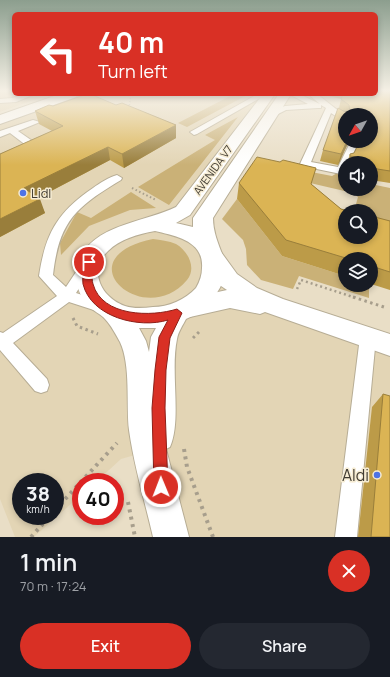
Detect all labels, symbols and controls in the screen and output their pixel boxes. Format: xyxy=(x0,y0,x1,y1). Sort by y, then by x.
text: 40 m xyxy=(98,23,164,61)
icon: left xyxy=(32,28,84,80)
text: Turn left xyxy=(98,59,168,83)
north arrow xyxy=(338,108,378,148)
map controls xyxy=(338,108,378,292)
street label: AVENIDA V7 xyxy=(190,142,236,197)
button: sound xyxy=(338,156,378,196)
place label: Lidl xyxy=(31,184,51,202)
marker: Lidl xyxy=(18,188,28,198)
button: search xyxy=(338,204,378,244)
pin xyxy=(72,245,106,279)
icon: arrive xyxy=(78,251,100,273)
button: layers xyxy=(338,252,378,292)
place label: Aldi xyxy=(342,464,369,486)
position arrow xyxy=(140,466,182,508)
marker: Aldi xyxy=(372,470,382,480)
speed limit sign: 40 xyxy=(72,473,124,525)
text: 38 xyxy=(26,480,50,507)
text: km/h xyxy=(26,502,50,516)
text: 1 min xyxy=(20,545,77,578)
button: close xyxy=(328,550,370,592)
text: 70 m · 17:24 xyxy=(20,577,87,595)
button: Exit xyxy=(20,623,191,669)
button: Share xyxy=(199,623,370,669)

